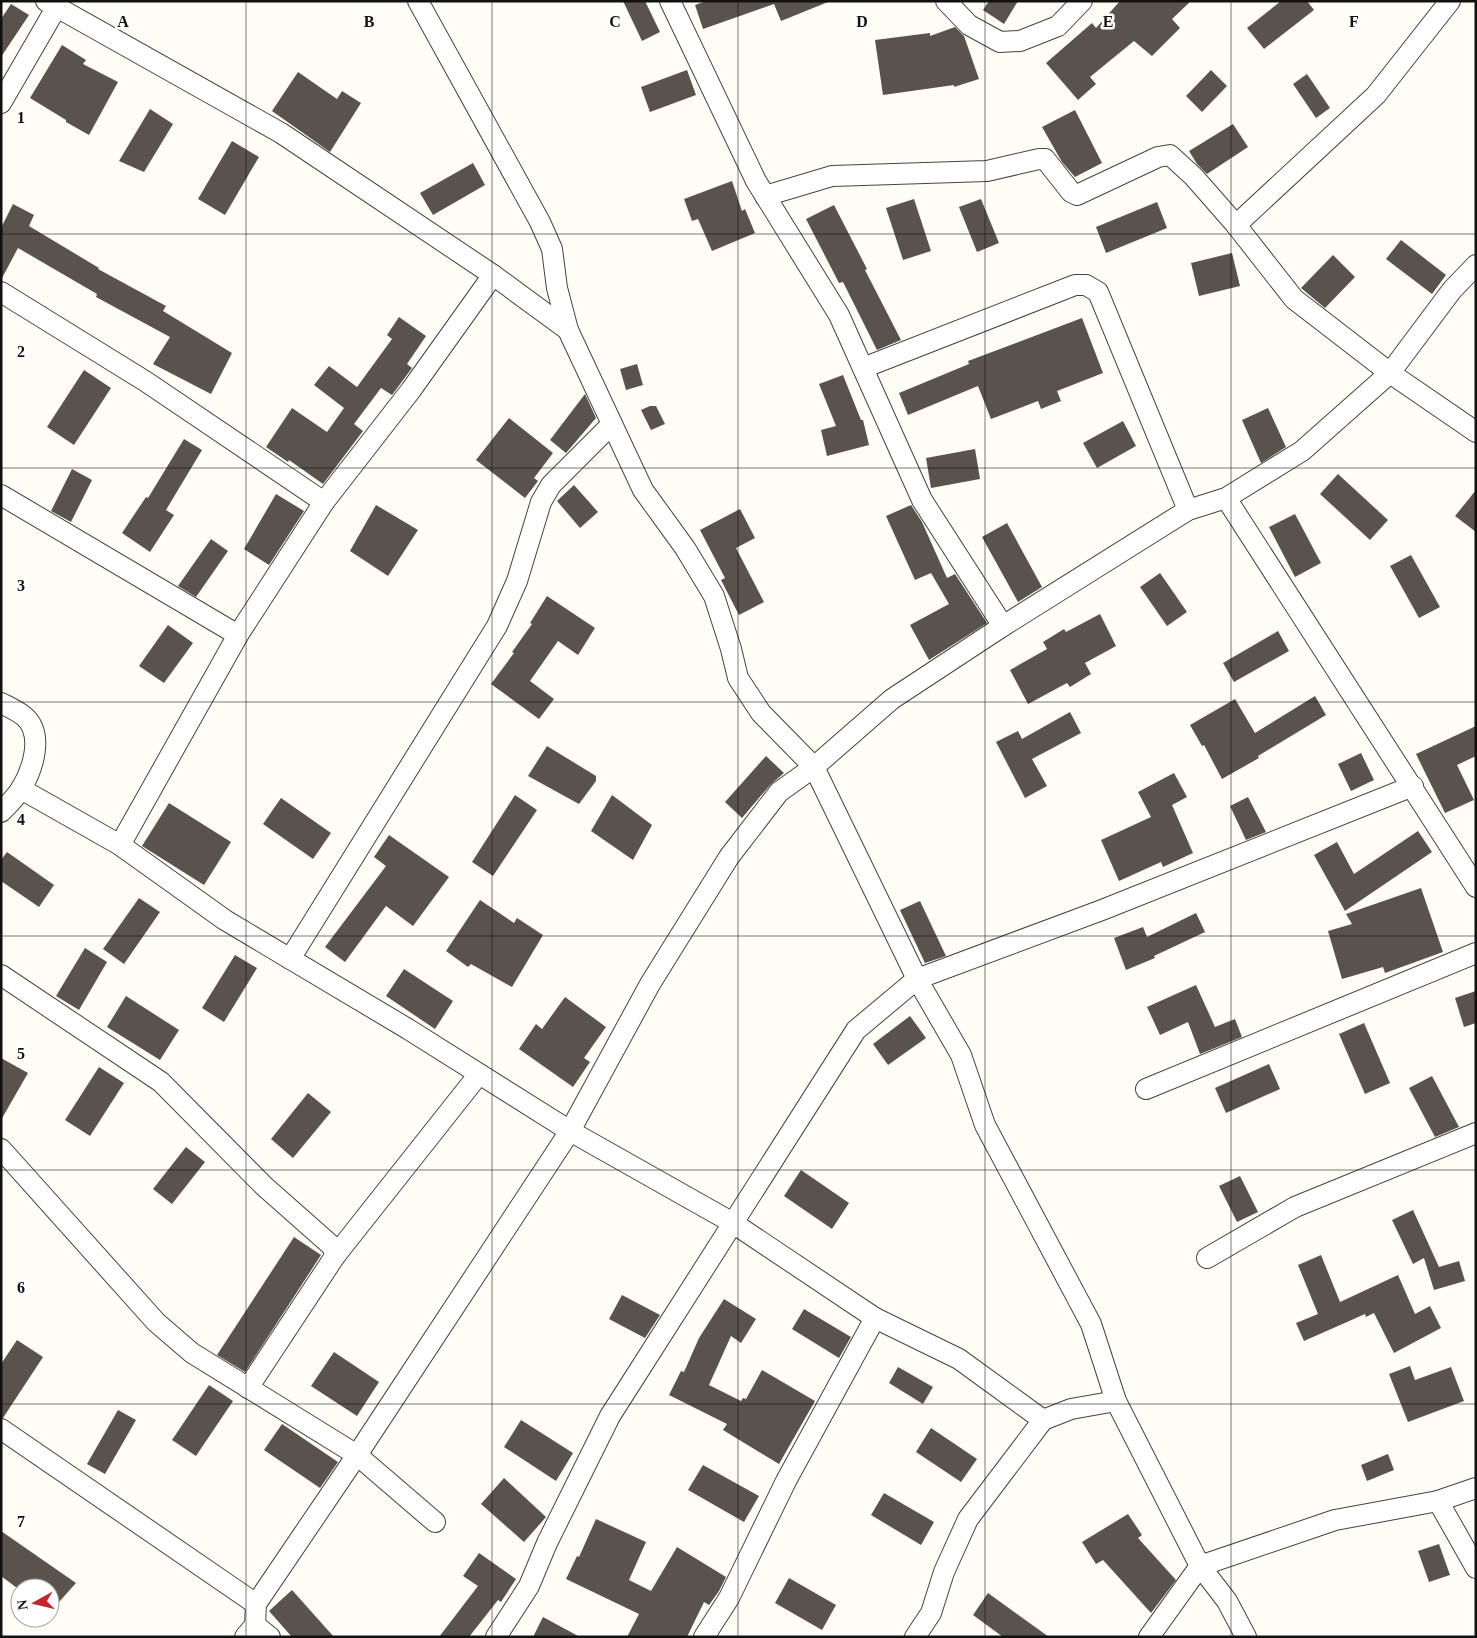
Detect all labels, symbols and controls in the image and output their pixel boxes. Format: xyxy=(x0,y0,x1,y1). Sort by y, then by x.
text: A xyxy=(117,13,129,30)
text: B xyxy=(364,13,375,30)
text: C xyxy=(609,13,621,30)
text: D xyxy=(856,13,868,30)
text: E xyxy=(1103,13,1113,30)
text: F xyxy=(1349,13,1359,30)
text: 1 xyxy=(17,109,25,126)
text: 2 xyxy=(17,343,25,360)
text: 3 xyxy=(17,577,25,594)
text: 4 xyxy=(17,811,25,828)
text: 5 xyxy=(17,1045,25,1062)
text: 6 xyxy=(17,1279,25,1296)
text: 7 xyxy=(17,1513,25,1530)
north arrow xyxy=(10,1578,60,1628)
text: N xyxy=(14,1599,31,1611)

